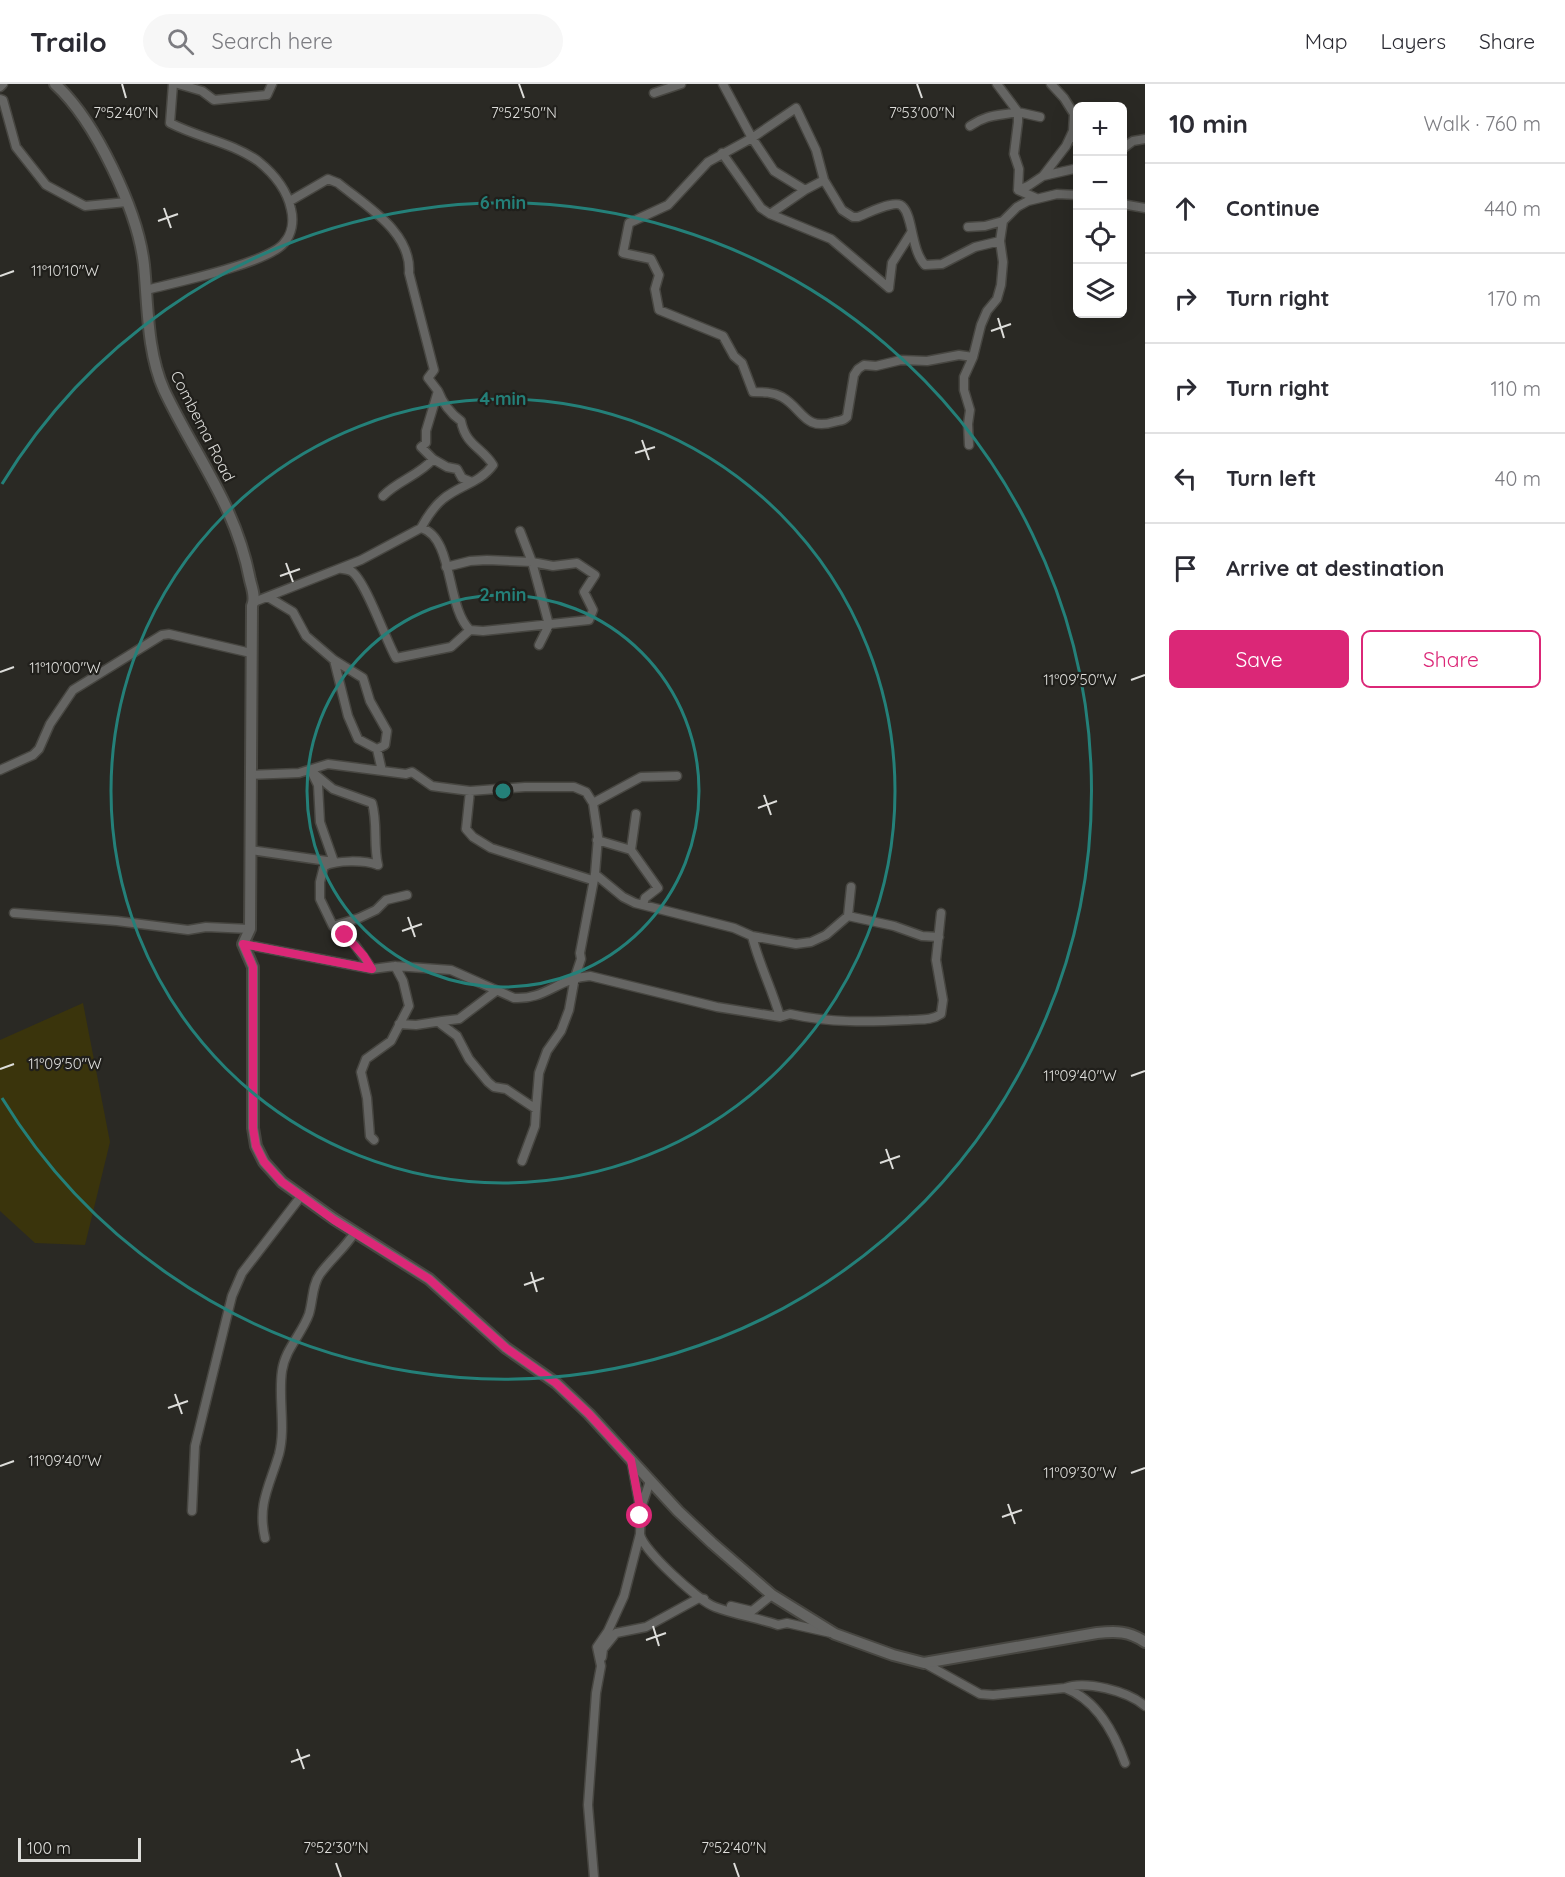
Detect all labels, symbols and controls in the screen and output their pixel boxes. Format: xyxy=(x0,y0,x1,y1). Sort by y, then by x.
search box xyxy=(143,14,563,68)
text: Trailo xyxy=(30,24,107,59)
icon: search xyxy=(164,25,197,58)
text: Search here xyxy=(212,27,333,55)
text: Map xyxy=(1305,28,1348,54)
text: Layers xyxy=(1381,28,1446,54)
text: Share xyxy=(1479,28,1535,54)
map controls xyxy=(1073,102,1127,318)
button: + xyxy=(1073,102,1127,156)
text: 7°52'40"N xyxy=(93,103,159,122)
text: 7°52'50"N xyxy=(491,103,557,122)
text: 7°53'00"N xyxy=(889,103,955,122)
text: 10 min xyxy=(1169,107,1248,140)
text: Walk · 760 m xyxy=(1424,111,1541,136)
button: − xyxy=(1073,156,1127,210)
text: 6 min xyxy=(480,191,526,214)
icon: ahead xyxy=(1169,192,1202,225)
text: Continue xyxy=(1226,194,1320,222)
text: 440 m xyxy=(1484,196,1541,221)
button: locate xyxy=(1073,210,1127,264)
text: 11°10'10"W xyxy=(31,261,100,280)
button: layers xyxy=(1073,264,1127,318)
icon: right xyxy=(1169,282,1202,315)
text: Turn right xyxy=(1226,284,1330,312)
text: 170 m xyxy=(1488,286,1541,311)
street label: Combema Road xyxy=(166,367,240,485)
icon: right xyxy=(1169,372,1202,405)
text: Turn right xyxy=(1226,374,1330,402)
text: 110 m xyxy=(1491,376,1541,401)
text: 4 min xyxy=(479,387,527,410)
icon: left xyxy=(1169,462,1202,495)
text: Turn left xyxy=(1226,464,1316,492)
text: 40 m xyxy=(1495,466,1541,491)
icon: arrive xyxy=(1169,552,1202,585)
text: Arrive at destination xyxy=(1226,554,1444,582)
text: 2 min xyxy=(480,583,526,606)
button: Save xyxy=(1169,630,1349,688)
button: Share xyxy=(1361,630,1541,688)
text: 11°10'00"W xyxy=(29,658,101,677)
text: 11°09'50"W xyxy=(1043,670,1117,689)
centre of rings xyxy=(493,781,513,801)
route end xyxy=(331,921,357,947)
text: 11°09'50"W xyxy=(28,1054,102,1073)
text: 11°09'40"W xyxy=(1043,1066,1117,1085)
text: 11°09'40"W xyxy=(28,1451,102,1470)
text: 11°09'30"W xyxy=(1043,1463,1117,1482)
route start xyxy=(626,1502,652,1528)
scale bar xyxy=(18,1835,141,1862)
text: 100 m xyxy=(27,1838,71,1858)
text: 7°52'30"N xyxy=(303,1838,369,1857)
text: 7°52'40"N xyxy=(701,1838,767,1857)

